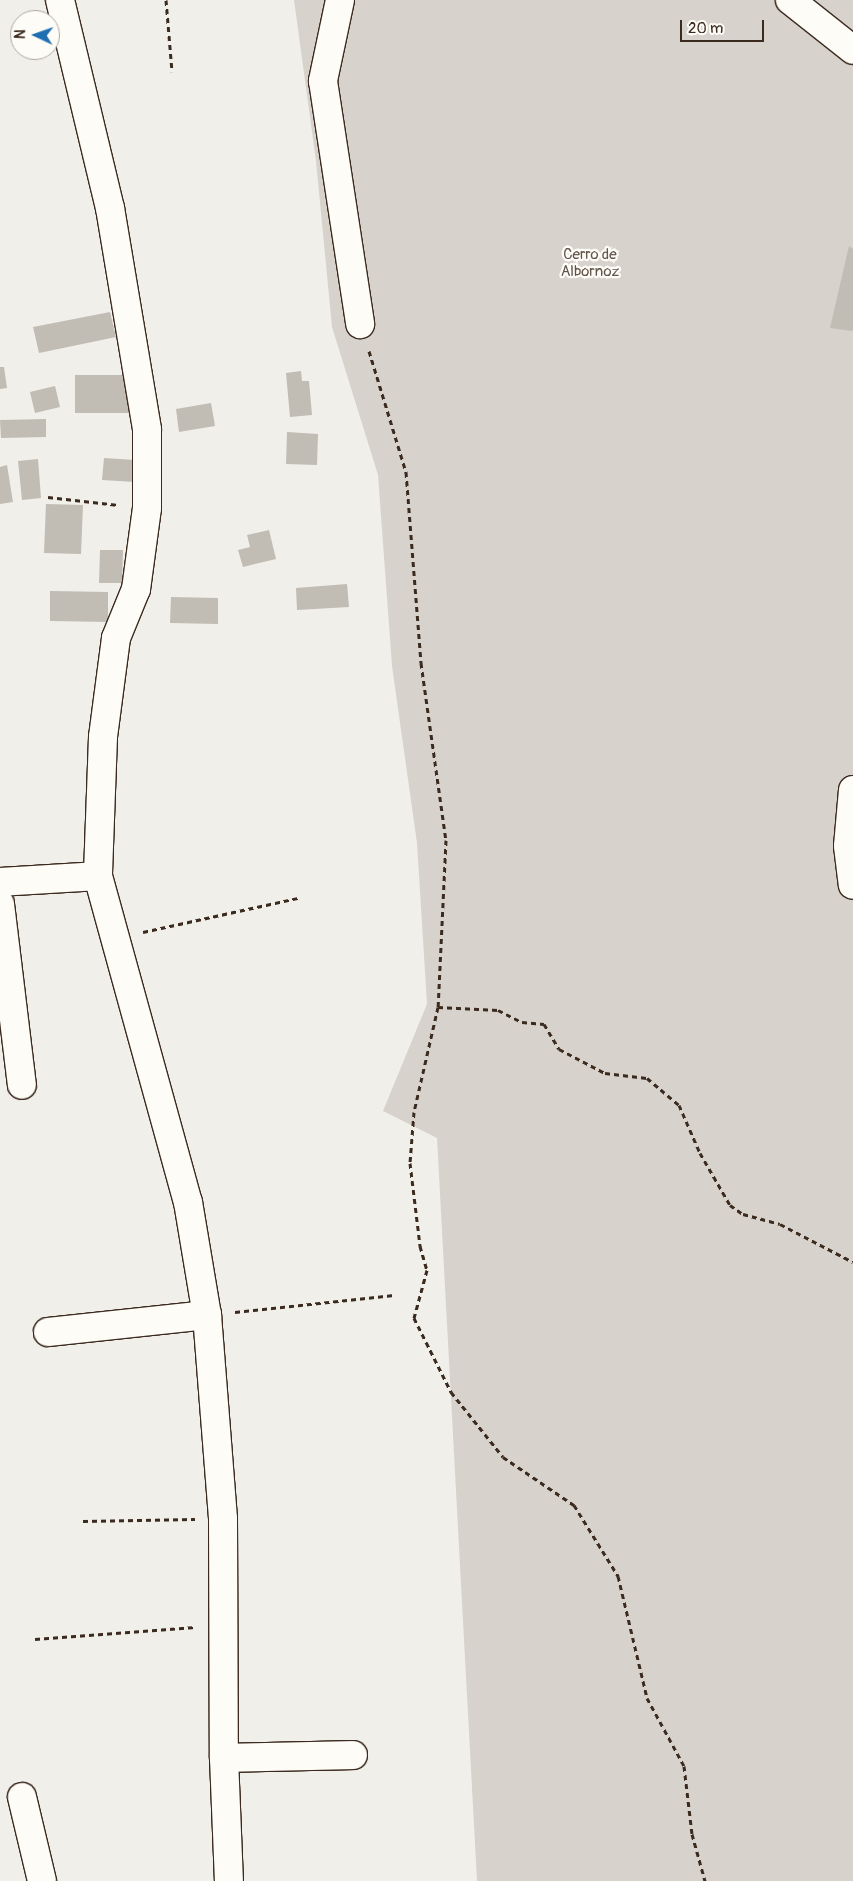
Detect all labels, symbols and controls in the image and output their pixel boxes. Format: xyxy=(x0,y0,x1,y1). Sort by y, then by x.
north arrow xyxy=(10,10,60,60)
scale bar xyxy=(683,10,767,42)
text: 20 m xyxy=(688,19,723,38)
text: N xyxy=(12,29,29,39)
park label: Cerro de Albornoz xyxy=(561,245,619,280)

